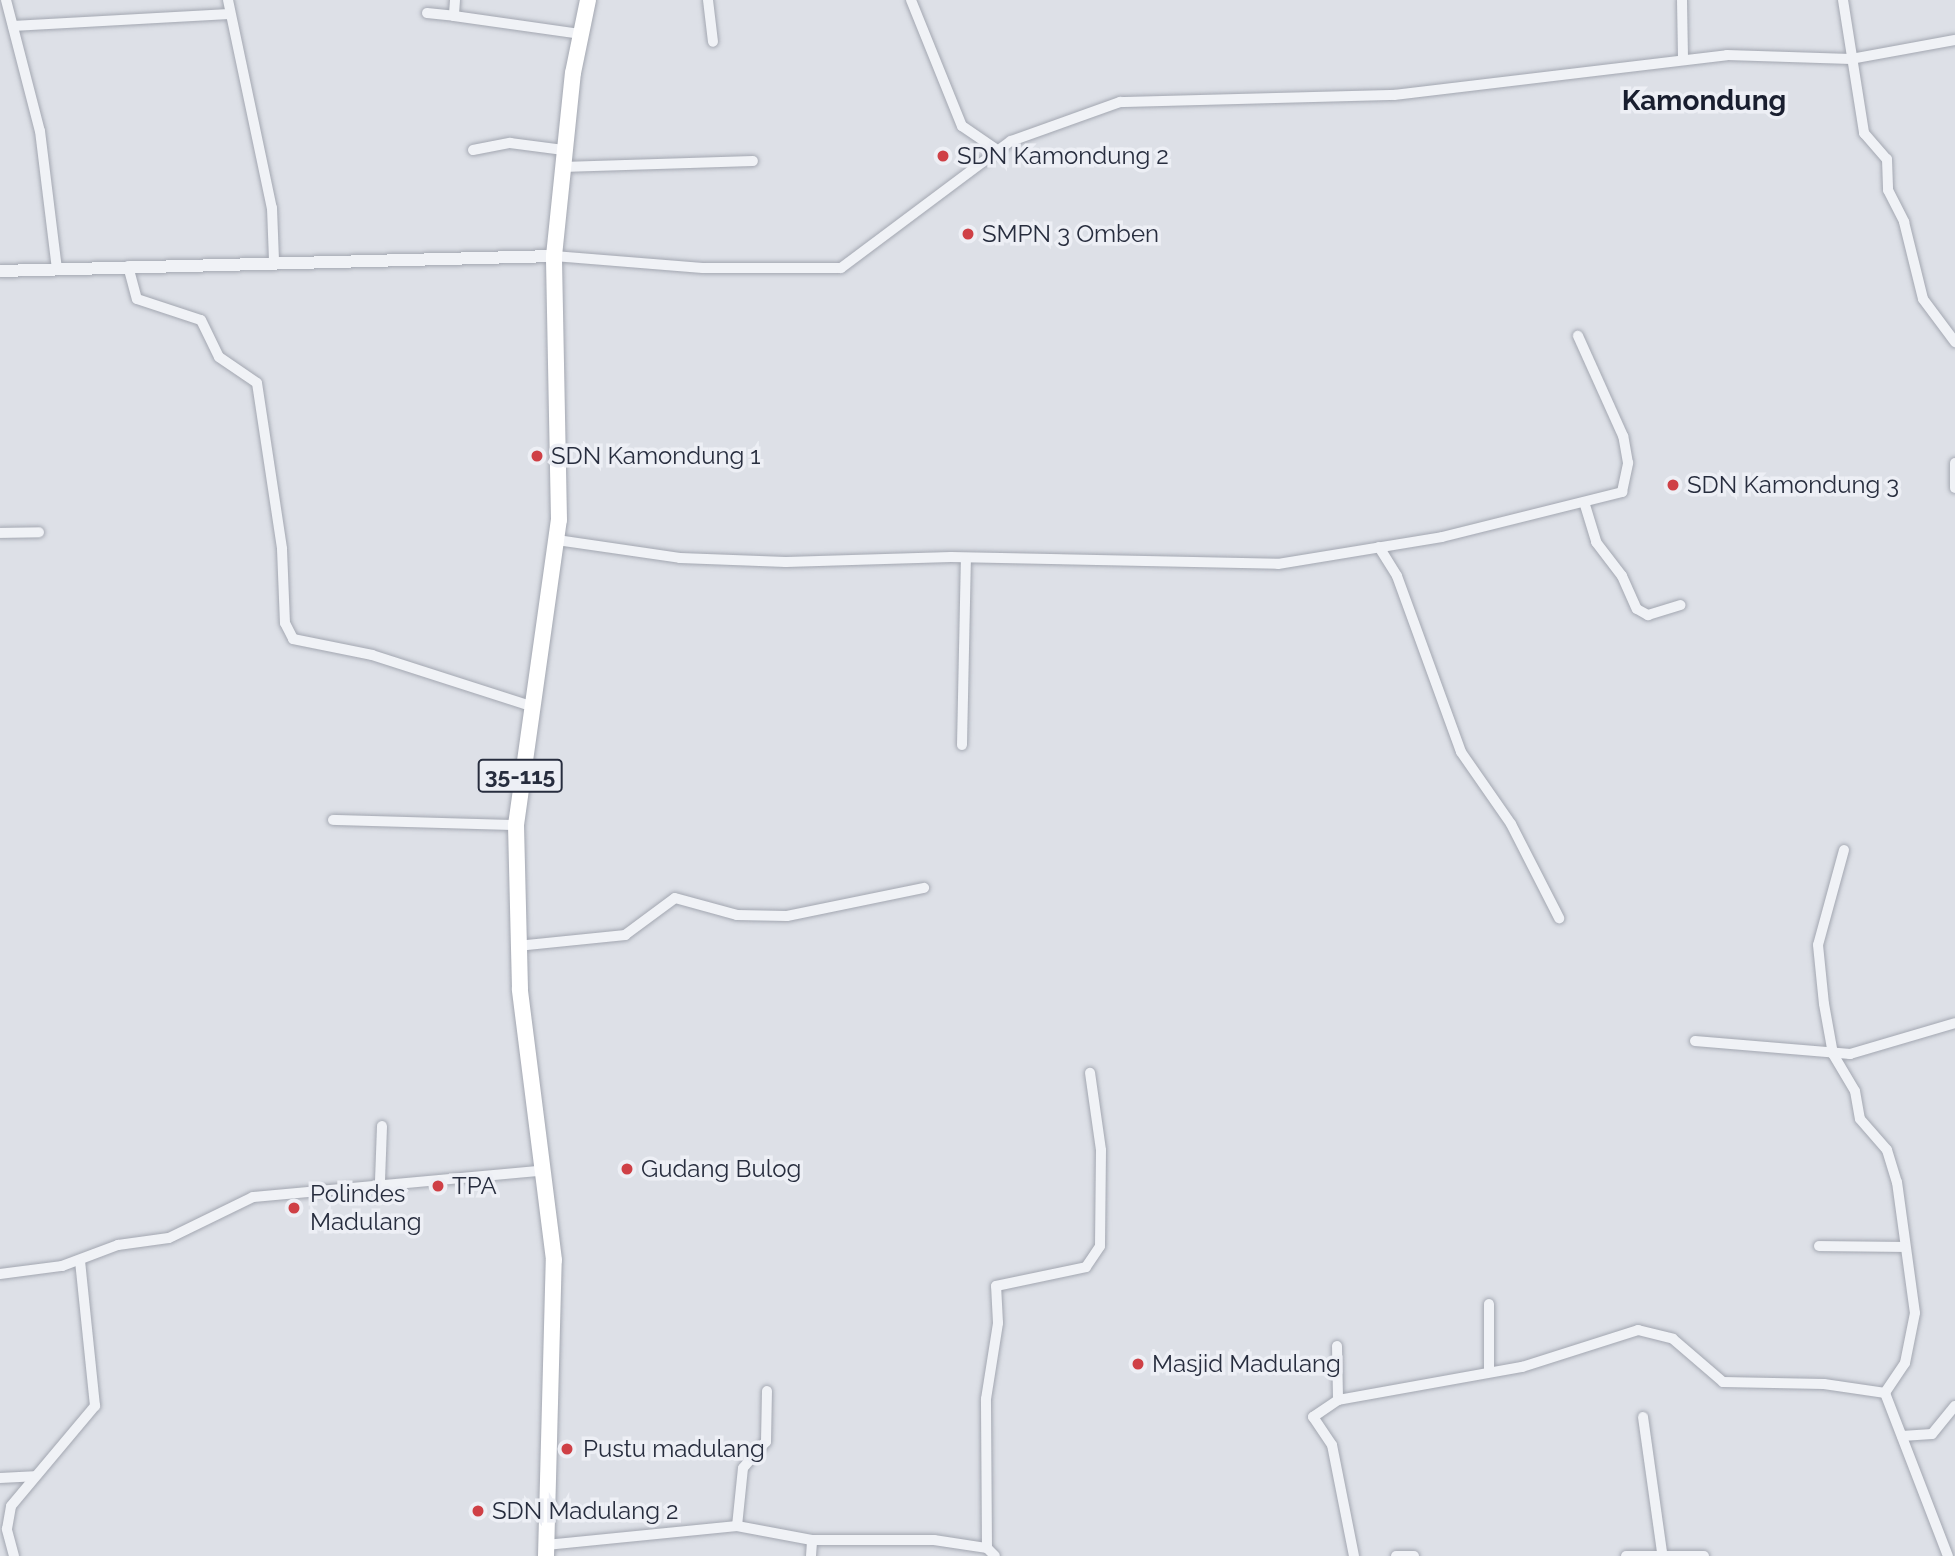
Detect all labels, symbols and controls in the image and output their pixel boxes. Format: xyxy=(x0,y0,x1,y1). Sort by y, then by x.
district label: Kamondung xyxy=(1622,84,1786,118)
place label: SDN Kamondung 2 xyxy=(957,142,1169,170)
marker: SDN Kamondung 2 xyxy=(935,148,951,164)
place label: SMPN 3 Omben xyxy=(982,220,1159,248)
marker: SMPN 3 Omben xyxy=(960,226,976,242)
place label: SDN Kamondung 1 xyxy=(551,442,761,470)
marker: SDN Kamondung 1 xyxy=(529,448,545,464)
place label: SDN Kamondung 3 xyxy=(1687,471,1899,499)
marker: SDN Kamondung 3 xyxy=(1665,477,1681,493)
road number: 35-115 xyxy=(476,756,564,796)
place label: Gudang Bulog xyxy=(641,1155,801,1183)
marker: Gudang Bulog xyxy=(619,1161,635,1177)
place label: TPA xyxy=(452,1172,497,1200)
marker: TPA xyxy=(430,1178,446,1194)
place label: Polindes Madulang xyxy=(310,1180,422,1236)
marker: Polindes Madulang xyxy=(284,1198,304,1218)
place label: Masjid Madulang xyxy=(1152,1350,1341,1378)
marker: Masjid Madulang xyxy=(1130,1356,1146,1372)
place label: Pustu madulang xyxy=(583,1435,765,1463)
marker: Pustu madulang xyxy=(557,1439,577,1459)
place label: SDN Madulang 2 xyxy=(492,1497,679,1525)
marker: SDN Madulang 2 xyxy=(470,1503,486,1519)

